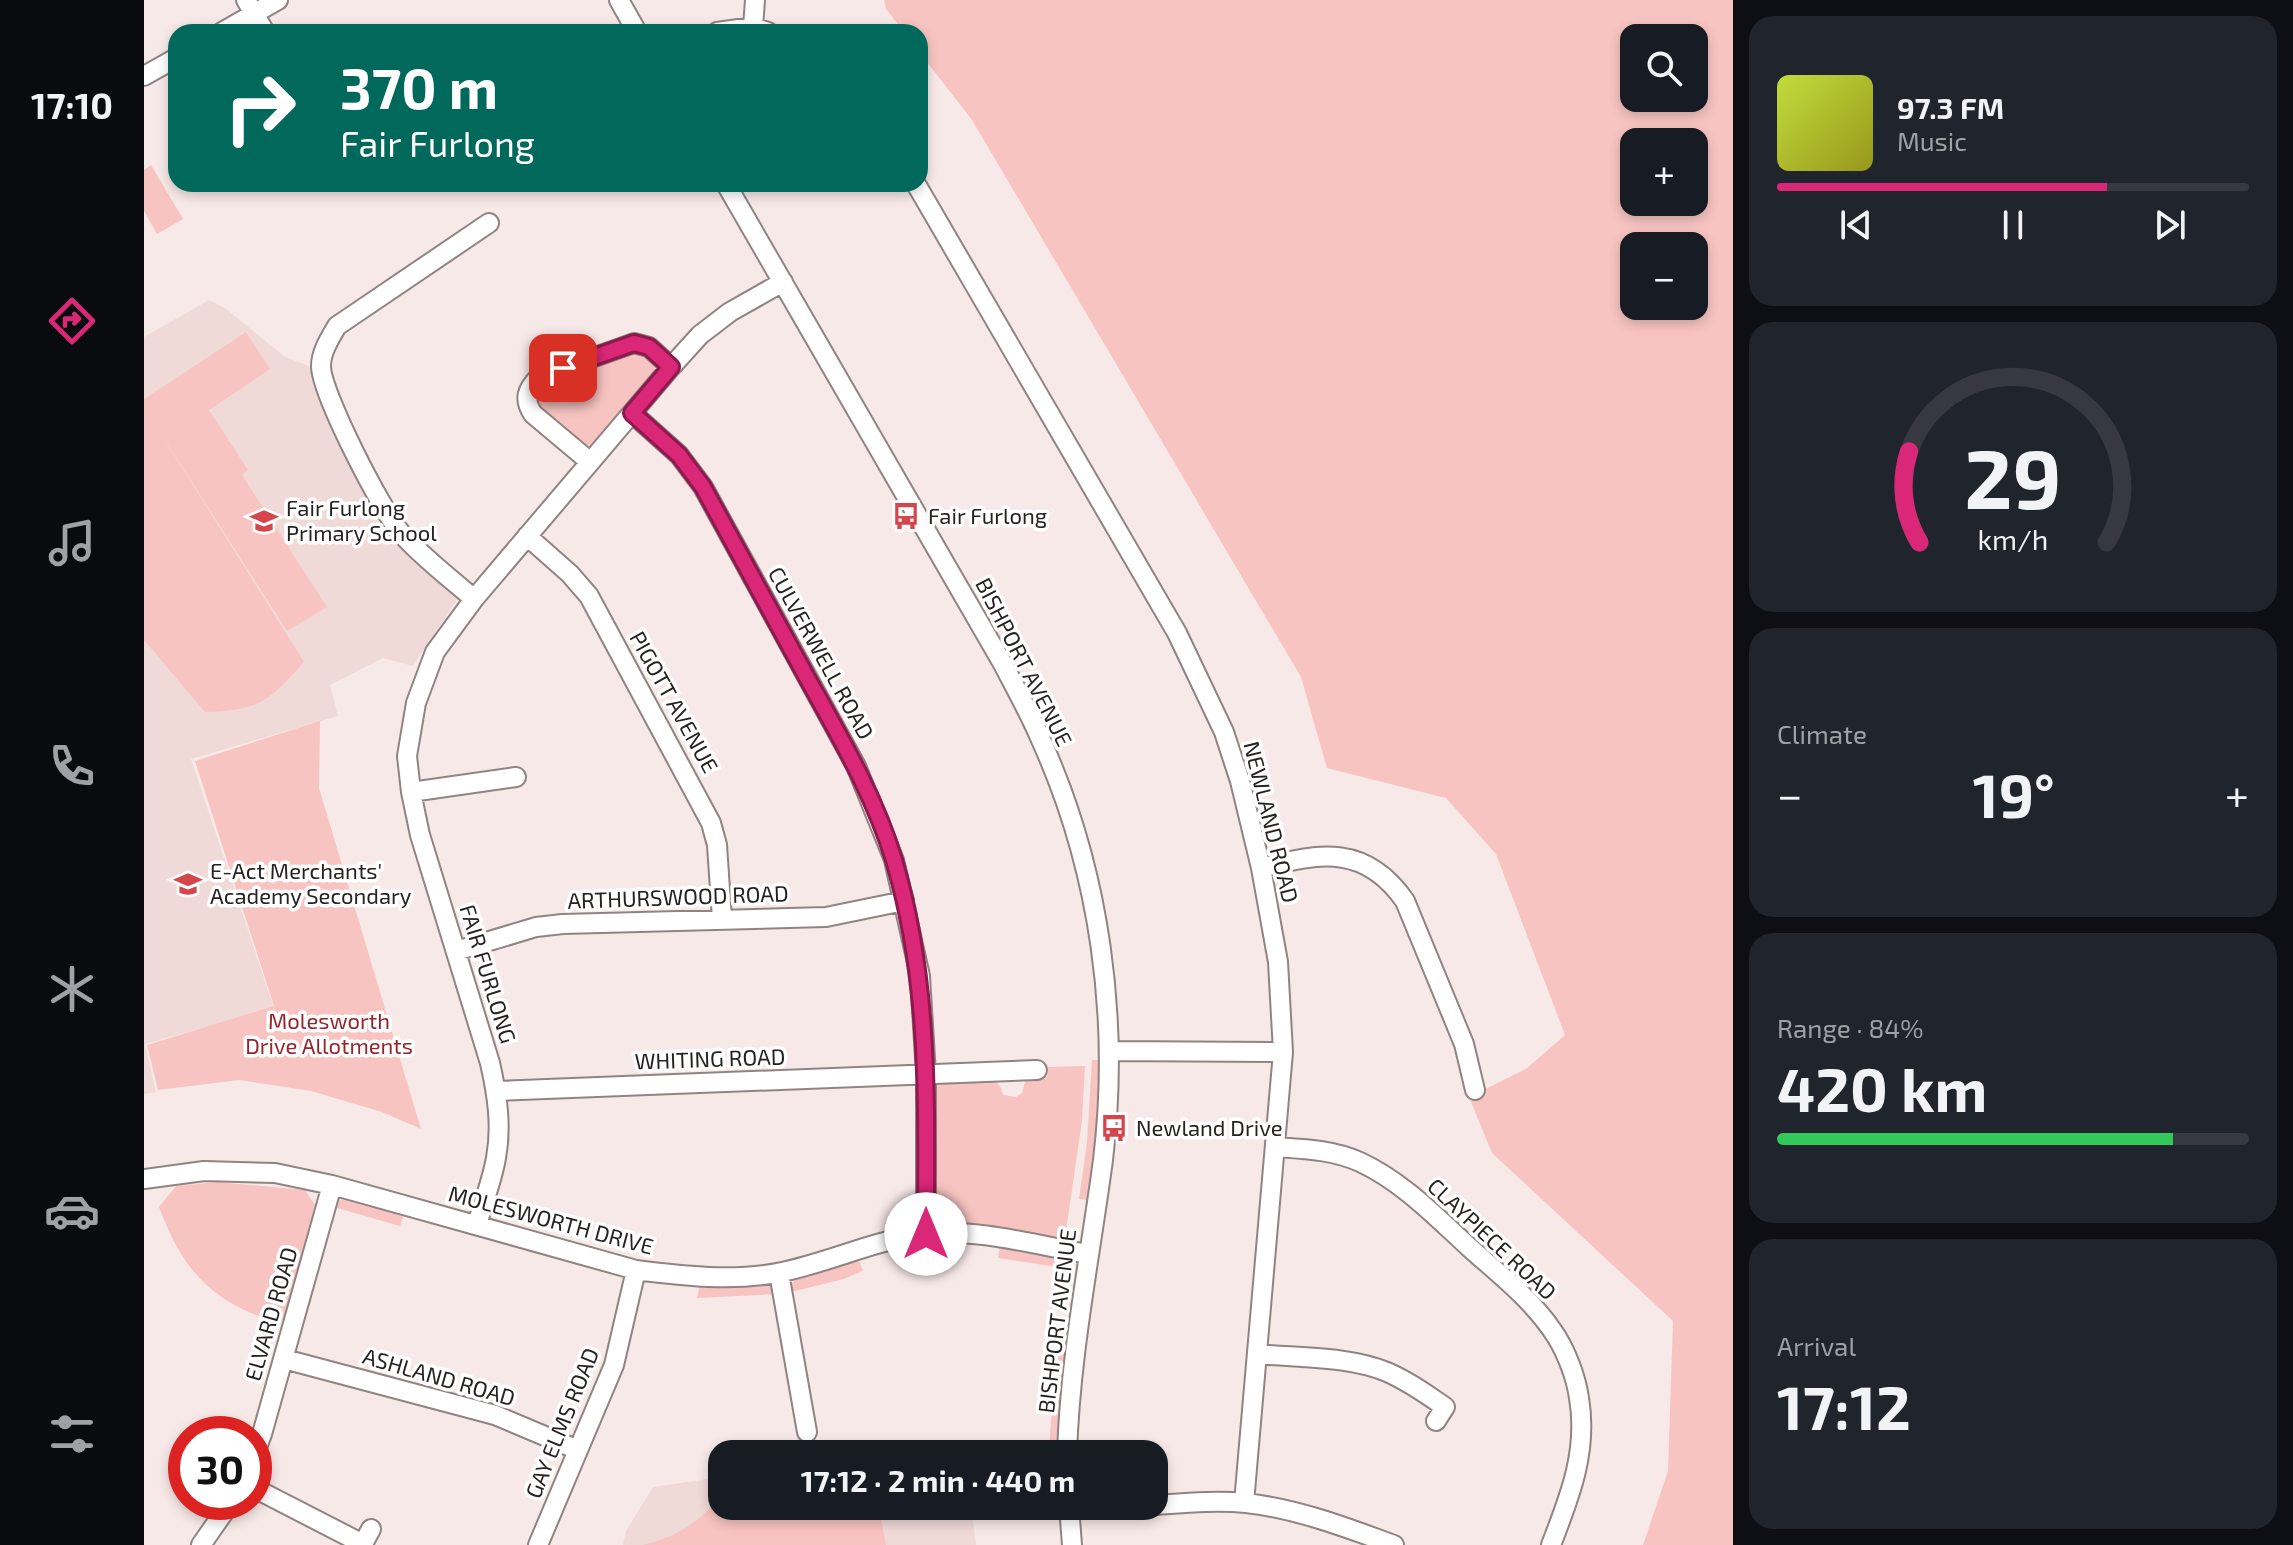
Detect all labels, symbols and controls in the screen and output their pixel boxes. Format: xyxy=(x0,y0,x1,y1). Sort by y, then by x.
map controls xyxy=(1620,24,1708,320)
button: search xyxy=(1620,24,1708,112)
text: 370 m xyxy=(340,53,498,120)
icon: right xyxy=(208,56,312,160)
text: 17:10 xyxy=(31,83,113,126)
text: 97.3 FM xyxy=(1897,89,2004,125)
text: Fair Furlong xyxy=(340,121,535,164)
text: Music xyxy=(1897,125,1967,156)
button: + xyxy=(1620,128,1708,216)
icon: previous xyxy=(1834,203,1878,247)
icon: pause xyxy=(1991,203,2035,247)
icon: next xyxy=(2148,203,2192,247)
button: − xyxy=(1620,232,1708,320)
icon: directions xyxy=(44,293,100,349)
pin xyxy=(529,334,597,402)
icon: arrive xyxy=(541,346,585,390)
text: 29 xyxy=(1964,425,2062,525)
place label: Fair Furlong Primary School xyxy=(286,494,437,545)
bus stop icon: Fair Furlong xyxy=(891,501,921,531)
place label: Fair Furlong xyxy=(928,502,1047,528)
school or university icon: Fair Furlong Primary School xyxy=(249,506,279,536)
icon: music xyxy=(44,515,100,571)
text: km/h xyxy=(1978,521,2048,556)
street label: CULVERWELL ROAD xyxy=(764,562,880,743)
street label: BISHPORT AVENUE xyxy=(971,573,1079,750)
street label: PIGOTT AVENUE xyxy=(625,626,724,777)
text: Climate xyxy=(1777,718,1867,749)
icon: phone xyxy=(44,738,100,794)
street label: NEWLAND ROAD xyxy=(1239,738,1305,905)
text: 19° xyxy=(1973,758,2055,830)
text: − xyxy=(1777,767,1803,820)
text: + xyxy=(2225,767,2249,820)
place label: E-Act Merchants' Academy Secondary xyxy=(210,857,412,908)
school or university icon: E-Act Merchants' Academy Secondary xyxy=(173,869,203,899)
street label: ARTHURSWOOD ROAD xyxy=(567,879,789,913)
street label: FAIR FURLONG xyxy=(456,901,522,1046)
icon: climate xyxy=(44,961,100,1017)
park label: Molesworth Drive Allotments xyxy=(245,1007,413,1058)
text: Range · 84% xyxy=(1777,1012,1924,1043)
street label: WHITING ROAD xyxy=(634,1042,786,1074)
text: 420 km xyxy=(1777,1052,1987,1124)
bus stop icon: Newland Drive xyxy=(1099,1113,1129,1143)
place label: Newland Drive xyxy=(1136,1114,1283,1140)
street label: CLAYPIECE ROAD xyxy=(1423,1172,1562,1304)
street label: MOLESWORTH DRIVE xyxy=(446,1179,656,1259)
icon: car xyxy=(44,1183,100,1239)
position arrow xyxy=(884,1192,968,1276)
street label: BISHPORT AVENUE xyxy=(1032,1227,1080,1414)
street label: ELVARD ROAD xyxy=(239,1244,302,1384)
text: Arrival xyxy=(1777,1330,1856,1361)
street label: ASHLAND ROAD xyxy=(360,1342,518,1410)
street label: GAY ELMS ROAD xyxy=(519,1344,603,1502)
text: 17:12 xyxy=(1777,1370,1911,1442)
icon: filters xyxy=(44,1406,100,1462)
speed limit sign: 30 xyxy=(168,1416,272,1520)
text: 17:12 · 2 min · 440 m xyxy=(801,1462,1075,1498)

